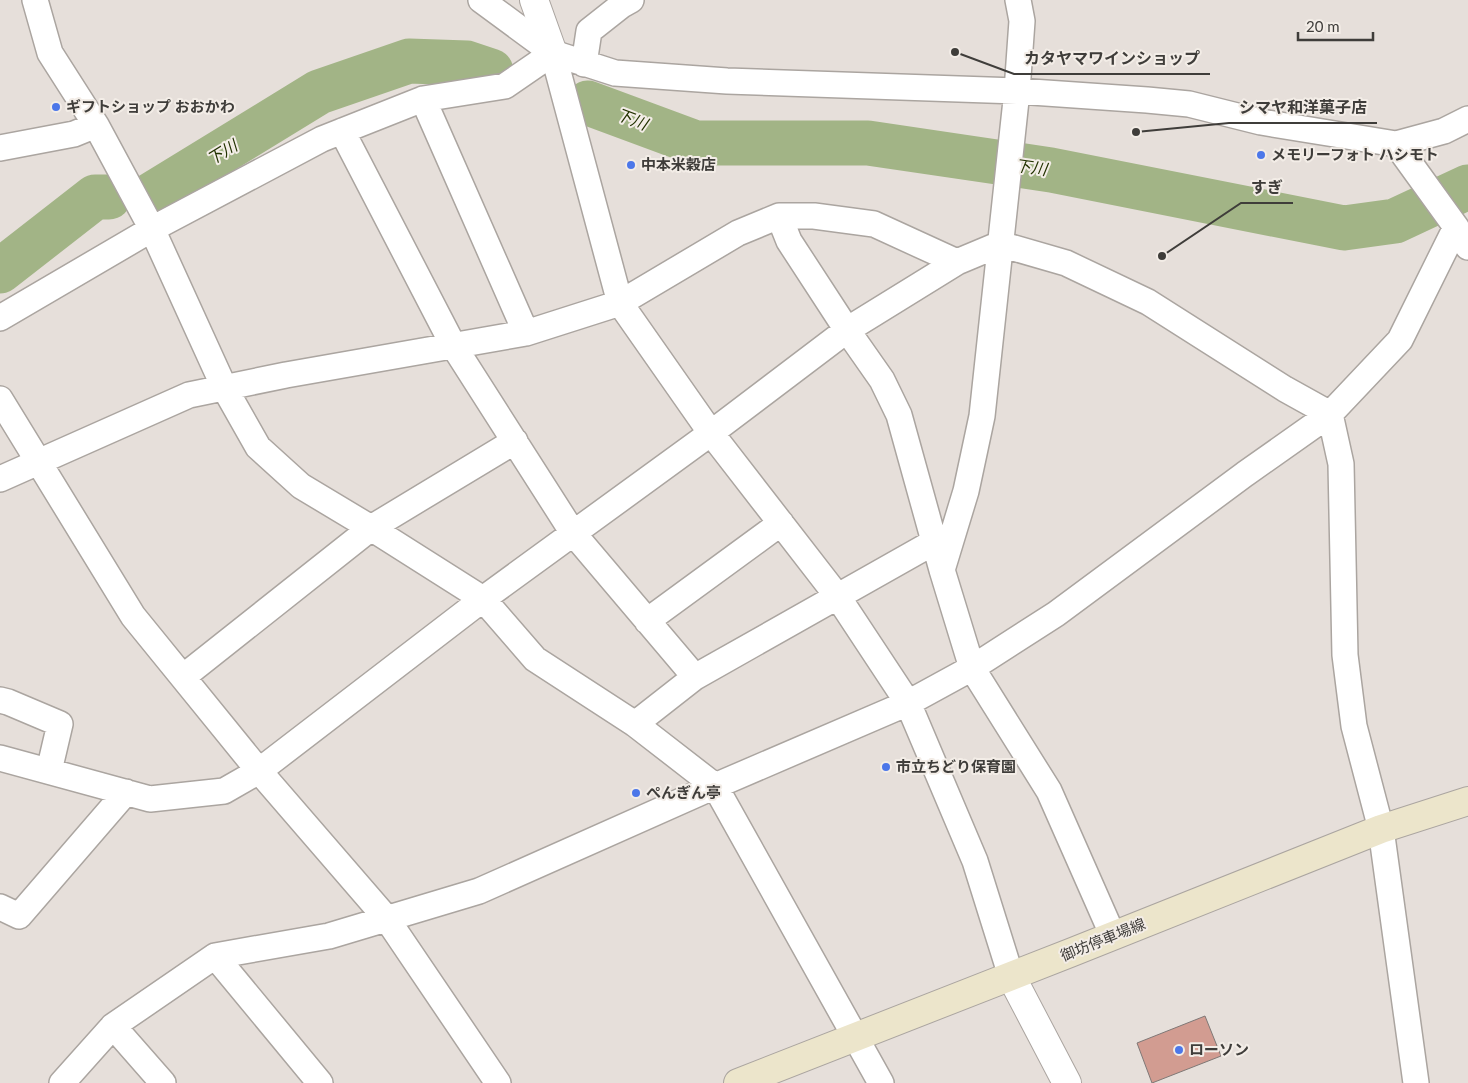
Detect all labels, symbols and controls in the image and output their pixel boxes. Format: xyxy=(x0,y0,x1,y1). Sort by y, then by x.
scale bar xyxy=(1298,10,1373,42)
text: 20 m xyxy=(1306,17,1340,35)
callout: カタヤマワインショップ xyxy=(1014,43,1210,74)
text: カタヤマワインショップ xyxy=(1024,48,1200,67)
callout: シマヤ和洋菓子店 xyxy=(1229,92,1377,123)
place label: ギフトショップ おおかわ xyxy=(66,97,235,115)
text: シマヤ和洋菓子店 xyxy=(1239,97,1367,116)
marker: ギフトショップ おおかわ xyxy=(50,101,62,113)
water label: 下川 xyxy=(614,104,652,134)
water label: 下川 xyxy=(203,134,242,168)
place label: メモリーフォト ハシモト xyxy=(1271,145,1439,163)
marker: メモリーフォト ハシモト xyxy=(1255,149,1267,161)
place label: 中本米穀店 xyxy=(641,155,716,173)
water label: 下川 xyxy=(1014,155,1050,178)
marker: 中本米穀店 xyxy=(625,159,637,171)
callout: すぎ xyxy=(1241,172,1293,203)
text: すぎ xyxy=(1251,177,1283,196)
place label: 市立ちどり保育園 xyxy=(896,757,1016,775)
marker: 市立ちどり保育園 xyxy=(880,761,892,773)
place label: ぺんぎん亭 xyxy=(646,783,721,801)
marker: ぺんぎん亭 xyxy=(630,787,642,799)
street label: 御坊停車場線 xyxy=(1058,914,1148,964)
place label: ローソン xyxy=(1189,1040,1249,1058)
marker: ローソン xyxy=(1173,1044,1185,1056)

